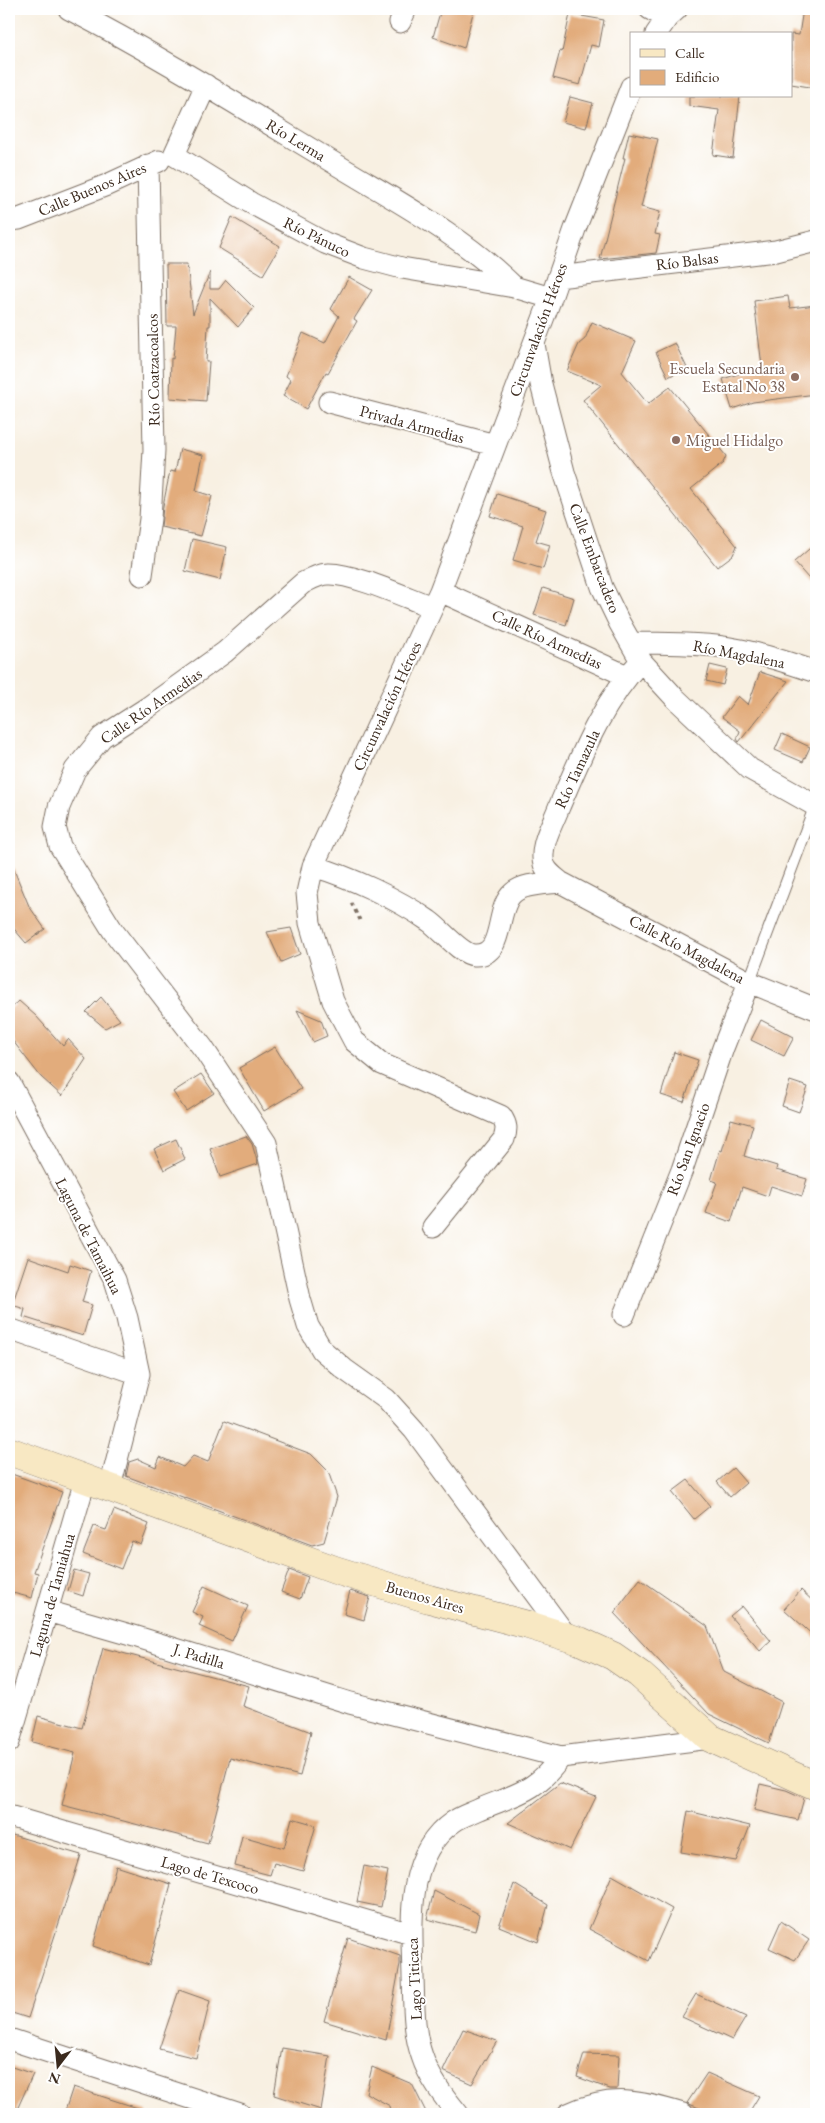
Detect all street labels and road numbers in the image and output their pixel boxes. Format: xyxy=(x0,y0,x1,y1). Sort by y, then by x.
street label: Río Lerma xyxy=(262,114,330,166)
street label: Calle Buenos Aires xyxy=(35,157,149,221)
street label: Río Pánuco xyxy=(280,212,354,262)
street label: Río Balsas xyxy=(655,247,719,275)
street label: Circunvalación Héroes xyxy=(504,260,572,400)
street label: Río Coatzacoalcos xyxy=(142,314,164,426)
street label: Privada Armedias xyxy=(357,400,467,448)
street label: Calle Embarcadero xyxy=(564,500,626,616)
street label: Calle Río Armedias xyxy=(488,604,606,674)
street label: Río Magdalena xyxy=(691,635,787,673)
street label: Circunvalación Héroes xyxy=(348,638,426,774)
street label: Calle Río Armedias xyxy=(96,663,206,749)
street label: Río Tamazula xyxy=(550,725,605,812)
street label: Calle Río Magdalena xyxy=(625,910,749,989)
street label: Río San Ignacio xyxy=(661,1100,715,1198)
street label: Laguna de Tamaihua xyxy=(51,1174,128,1298)
street label: Laguna de Tamiahua xyxy=(24,1530,80,1659)
street label: Buenos Aires xyxy=(383,1576,467,1618)
street label: J. Padilla xyxy=(169,1638,228,1674)
street label: Lago de Texcoco xyxy=(159,1851,262,1899)
street label: Lago Titicaca xyxy=(401,1937,427,2021)

